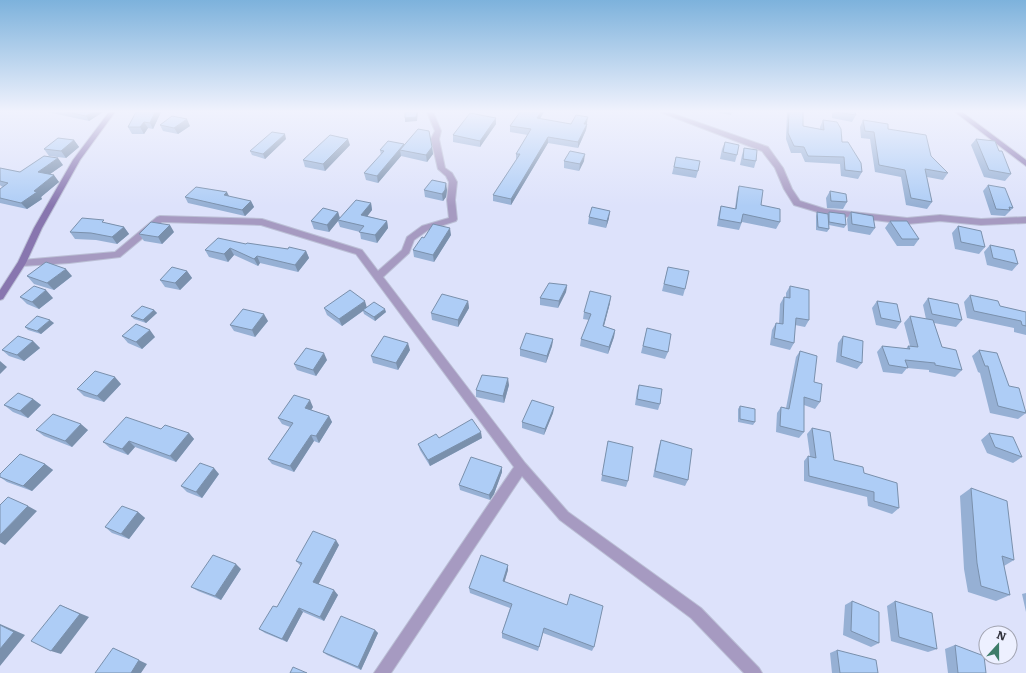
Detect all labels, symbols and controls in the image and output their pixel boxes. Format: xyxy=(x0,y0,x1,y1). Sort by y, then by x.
north arrow xyxy=(978,625,1018,665)
text: N xyxy=(995,626,1009,644)

